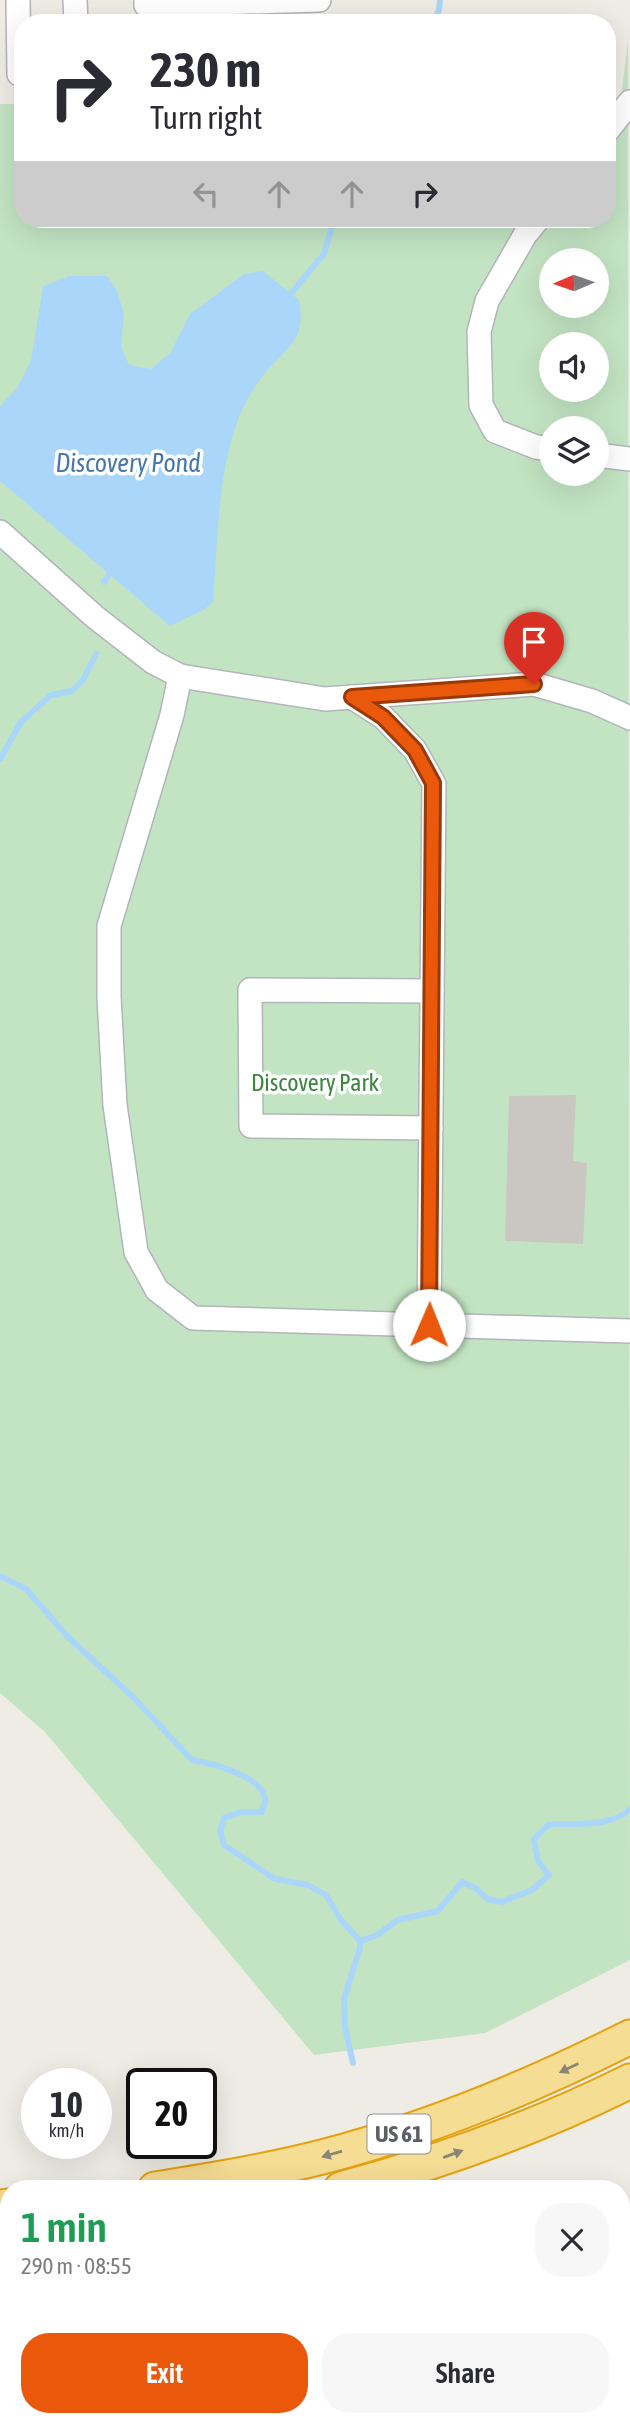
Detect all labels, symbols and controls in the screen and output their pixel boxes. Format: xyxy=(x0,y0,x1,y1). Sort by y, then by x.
text: 230 m xyxy=(150,41,261,97)
icon: right xyxy=(35,42,126,133)
text: Turn right xyxy=(150,99,263,136)
icon: left xyxy=(187,175,225,213)
icon: ahead xyxy=(260,175,298,213)
icon: ahead xyxy=(333,175,371,213)
icon: right xyxy=(406,175,444,213)
north arrow xyxy=(539,248,609,318)
map controls xyxy=(539,248,609,486)
button: sound xyxy=(539,332,609,402)
button: layers xyxy=(539,416,609,486)
water label: Discovery Pond xyxy=(55,448,201,478)
pin xyxy=(504,612,564,684)
icon: arrive xyxy=(515,623,553,661)
park label: Discovery Park xyxy=(251,1069,380,1096)
position arrow xyxy=(392,1288,466,1362)
one-way arrow xyxy=(559,2062,579,2073)
speed limit sign: 20 xyxy=(126,2068,217,2159)
text: 10 xyxy=(50,2084,83,2124)
road number: US 61 xyxy=(368,2114,430,2154)
text: km/h xyxy=(49,2120,84,2141)
one-way arrow xyxy=(443,2148,464,2159)
one-way arrow xyxy=(322,2149,343,2159)
text: 1 min xyxy=(21,2203,107,2251)
button: close xyxy=(535,2203,609,2277)
text: 290 m · 08:55 xyxy=(21,2253,132,2279)
button: Exit xyxy=(21,2333,308,2413)
button: Share xyxy=(322,2333,609,2413)

